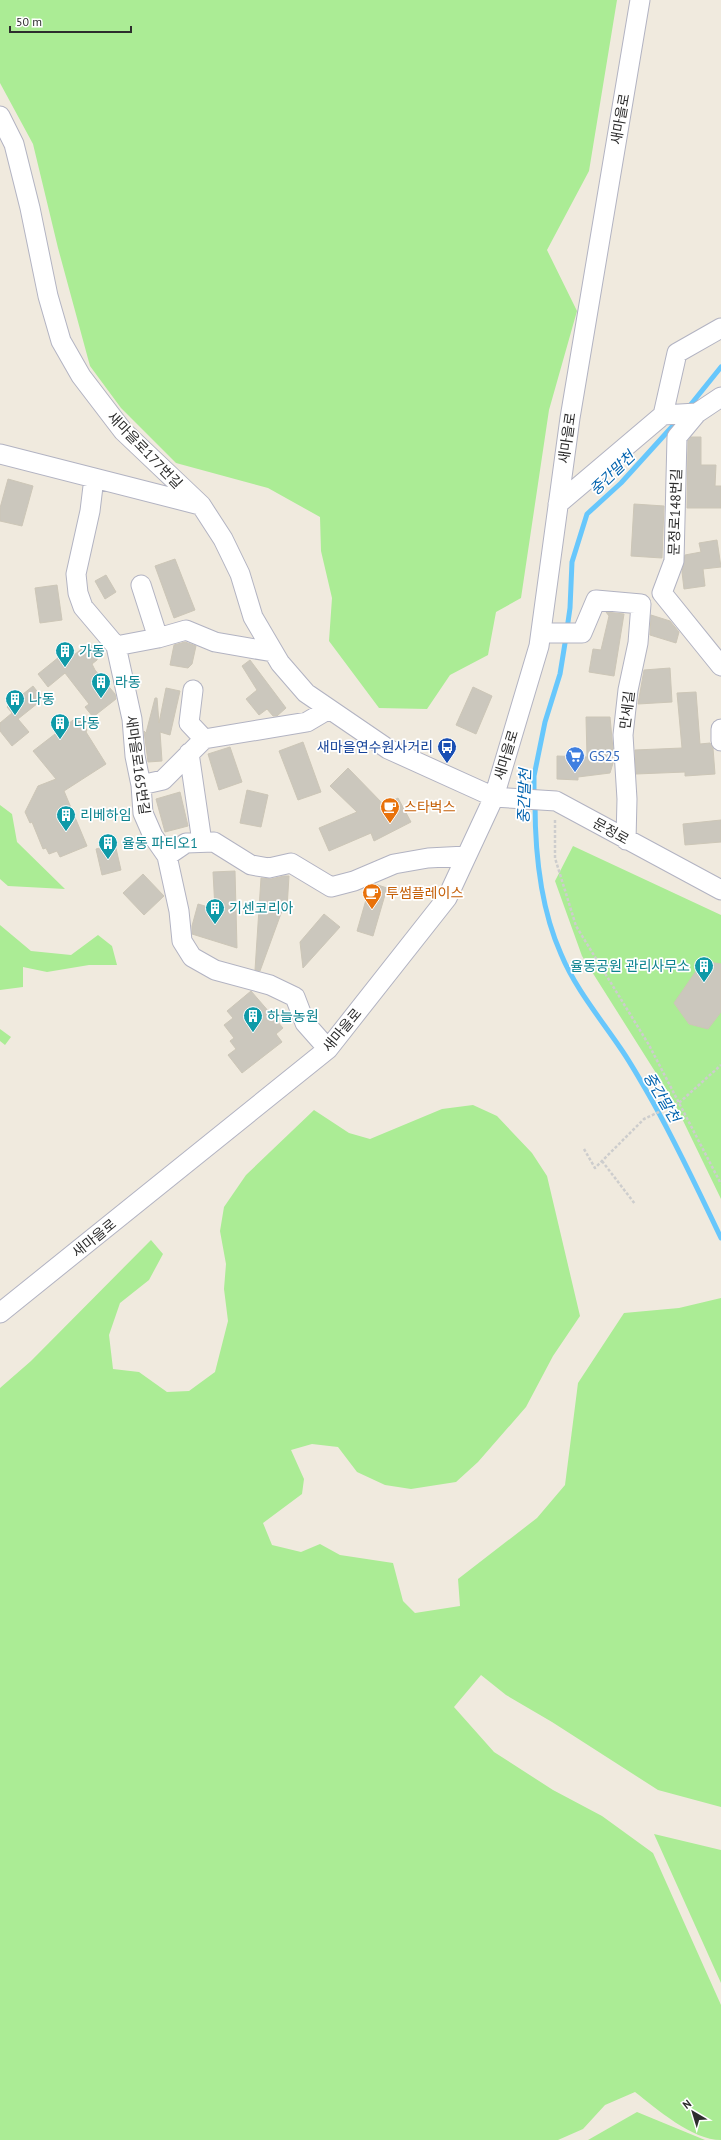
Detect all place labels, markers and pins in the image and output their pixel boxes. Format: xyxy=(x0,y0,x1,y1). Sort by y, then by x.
building icon: 가동 xyxy=(54,640,76,668)
place label: 가동 xyxy=(79,642,105,660)
building icon: 라동 xyxy=(90,671,112,699)
place label: 라동 xyxy=(115,673,141,691)
building icon: 나동 xyxy=(4,688,26,716)
place label: 나동 xyxy=(29,690,55,708)
building icon: 다동 xyxy=(49,712,71,740)
place label: 다동 xyxy=(74,714,100,732)
bus stop icon: 새마을연수원사거리 xyxy=(436,736,458,764)
place label: 새마을연수원사거리 xyxy=(317,738,433,756)
supermarket icon: GS25 xyxy=(564,745,586,773)
place label: GS25 xyxy=(589,747,620,765)
cafe icon: 스타벅스 xyxy=(379,796,401,824)
place label: 스타벅스 xyxy=(404,798,456,816)
building icon: 리베하임 xyxy=(55,804,77,832)
place label: 리베하임 xyxy=(80,806,132,824)
building icon: 율동 파티오1 xyxy=(97,832,119,860)
place label: 율동 파티오1 xyxy=(122,834,198,852)
cafe icon: 투썸플레이스 xyxy=(361,882,383,910)
place label: 투썸플레이스 xyxy=(386,884,463,902)
building icon: 기센코리아 xyxy=(204,897,226,925)
place label: 기센코리아 xyxy=(229,899,294,917)
building icon: 율동공원 관리사무소 xyxy=(693,955,715,983)
place label: 율동공원 관리사무소 xyxy=(570,957,690,975)
building icon: 하늘농원 xyxy=(242,1005,264,1033)
place label: 하늘농원 xyxy=(267,1007,319,1025)

